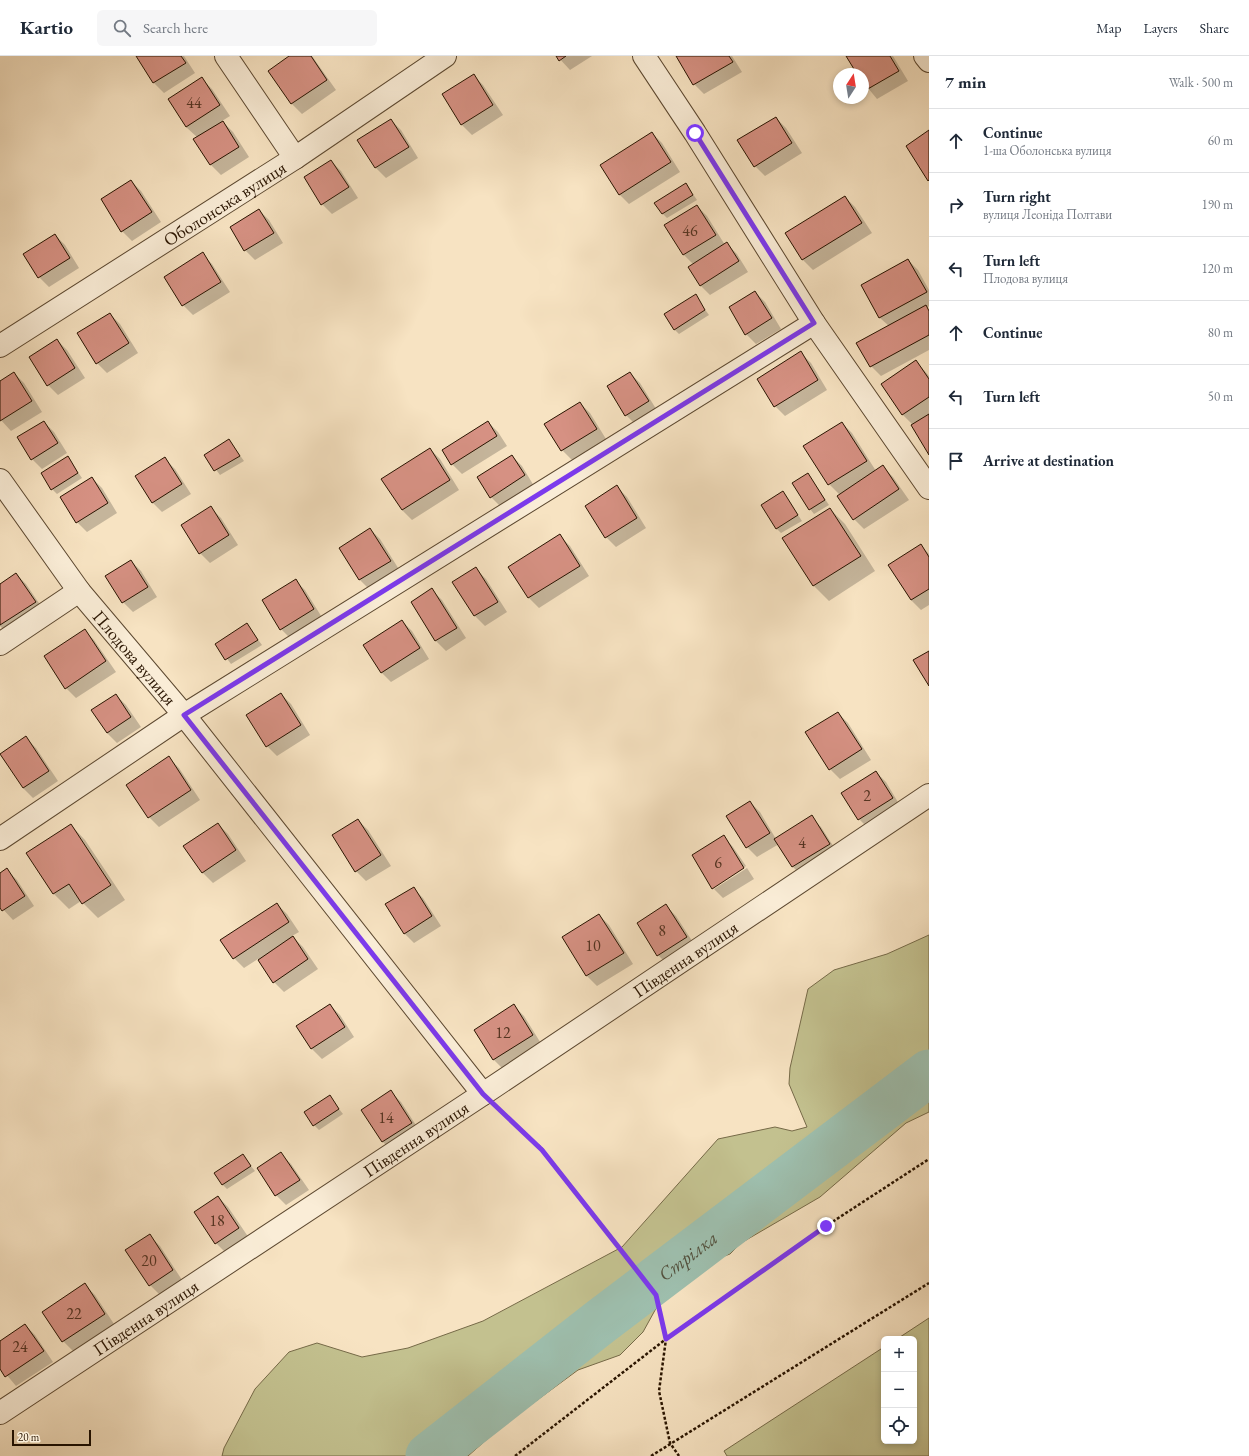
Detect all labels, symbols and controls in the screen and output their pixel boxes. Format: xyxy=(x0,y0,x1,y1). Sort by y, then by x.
search box xyxy=(97,10,377,46)
text: Kartio xyxy=(20,15,73,40)
icon: search xyxy=(111,17,133,39)
text: Search here xyxy=(143,18,208,37)
text: Map xyxy=(1096,19,1121,37)
text: Layers xyxy=(1143,19,1178,37)
text: Share xyxy=(1200,19,1229,37)
north arrow xyxy=(833,68,869,104)
text: 7 min xyxy=(945,71,986,93)
text: Walk · 500 m xyxy=(1169,74,1233,91)
house number: 44 xyxy=(186,92,202,113)
text: Continue xyxy=(983,123,1043,142)
route start xyxy=(686,124,704,142)
icon: ahead xyxy=(945,130,967,152)
text: 60 m xyxy=(1208,132,1233,149)
text: 1-ша Оболонська вулиця xyxy=(983,142,1111,159)
street label: Оболонська вулиця xyxy=(159,155,290,251)
text: Turn right xyxy=(983,187,1051,206)
icon: right xyxy=(945,194,967,216)
text: 190 m xyxy=(1202,196,1233,213)
text: вулиця Леоніда Полтави xyxy=(983,206,1112,223)
house number: 46 xyxy=(682,220,698,241)
text: Turn left xyxy=(983,251,1040,270)
icon: left xyxy=(945,258,967,280)
text: 120 m xyxy=(1202,260,1233,277)
text: Плодова вулиця xyxy=(983,270,1068,287)
icon: ahead xyxy=(945,322,967,344)
text: Continue xyxy=(983,323,1043,342)
text: 80 m xyxy=(1208,324,1233,341)
icon: left xyxy=(945,386,967,408)
text: Turn left xyxy=(983,387,1040,406)
text: 50 m xyxy=(1208,388,1233,405)
icon: arrive xyxy=(945,450,967,472)
text: Arrive at destination xyxy=(983,451,1114,470)
street label: Плодова вулиця xyxy=(88,605,182,710)
house number: 2 xyxy=(863,785,871,806)
house number: 4 xyxy=(798,832,806,853)
house number: 6 xyxy=(714,852,722,873)
street label: Південна вулиця xyxy=(628,915,742,1002)
house number: 8 xyxy=(658,920,666,941)
house number: 10 xyxy=(585,935,601,956)
house number: 12 xyxy=(495,1022,511,1043)
street label: Південна вулиця xyxy=(358,1095,473,1182)
house number: 14 xyxy=(378,1107,394,1128)
house number: 18 xyxy=(209,1210,225,1231)
route end xyxy=(817,1217,835,1235)
water label: Стрілка xyxy=(653,1225,722,1286)
house number: 20 xyxy=(141,1250,157,1271)
street label: Південна вулиця xyxy=(88,1274,202,1360)
house number: 22 xyxy=(66,1303,82,1324)
house number: 24 xyxy=(12,1336,28,1357)
map controls xyxy=(881,1336,917,1444)
button: + xyxy=(881,1336,917,1372)
button: − xyxy=(881,1372,917,1408)
button: locate xyxy=(881,1408,917,1444)
scale bar xyxy=(12,1428,91,1447)
text: 20 m xyxy=(18,1430,39,1444)

